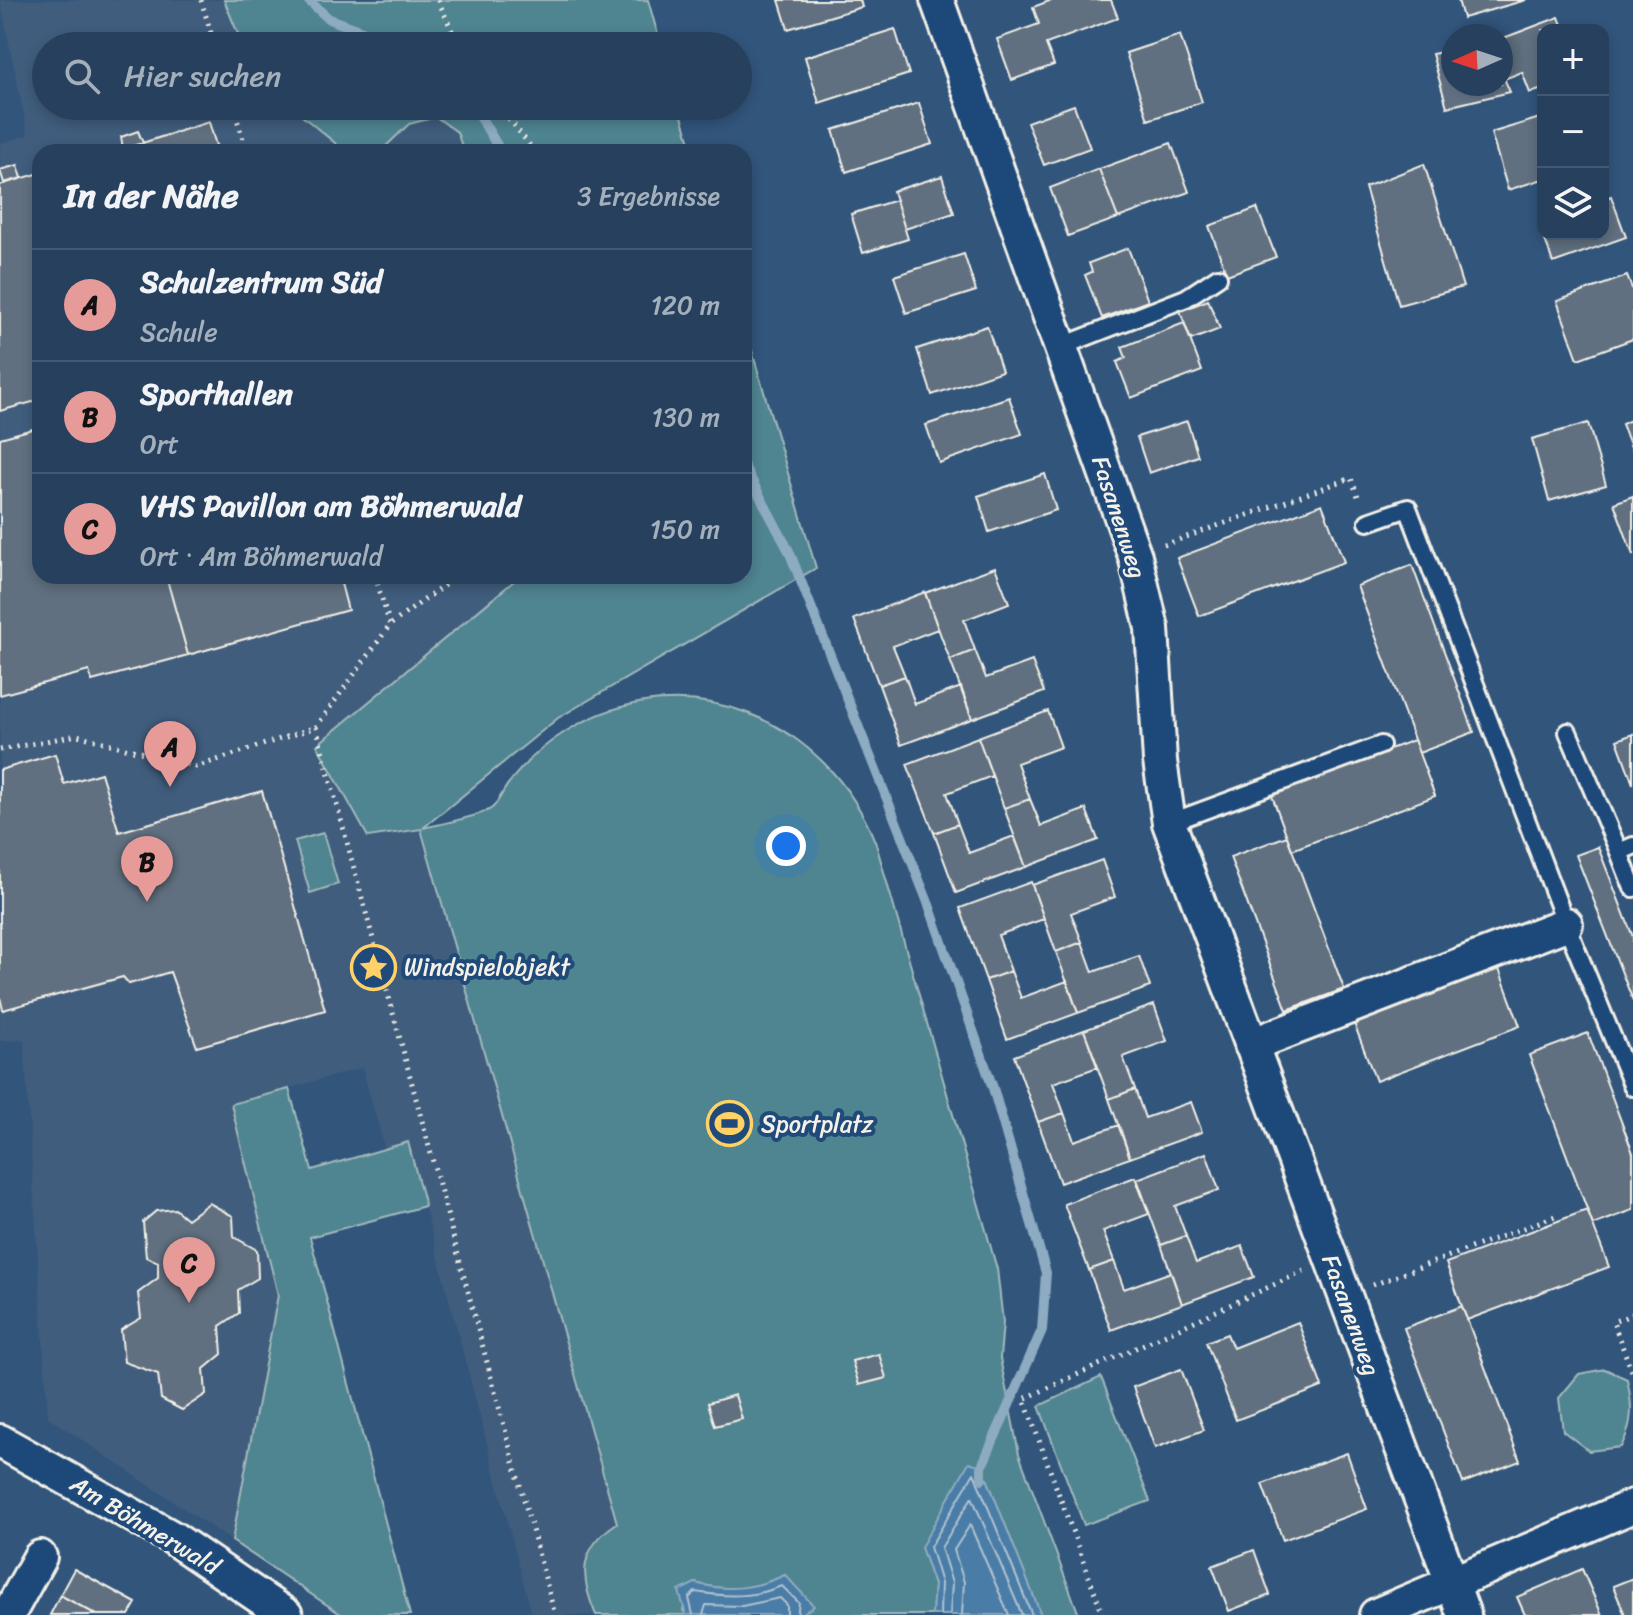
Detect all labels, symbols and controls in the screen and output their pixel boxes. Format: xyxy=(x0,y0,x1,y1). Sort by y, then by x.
north arrow xyxy=(1441,24,1513,96)
map controls xyxy=(1537,24,1609,240)
button: + xyxy=(1537,24,1609,96)
search box xyxy=(32,32,752,120)
text: Hier suchen xyxy=(124,49,281,103)
icon: search xyxy=(60,54,104,98)
button: − xyxy=(1537,96,1609,168)
text: In der Nähe xyxy=(64,166,239,226)
button: layers xyxy=(1537,168,1609,240)
text: 3 Ergebnisse xyxy=(577,173,720,219)
text: Schulzentrum Süd xyxy=(140,255,382,309)
text: A xyxy=(81,282,99,328)
text: 120 m xyxy=(651,282,720,328)
text: Schule xyxy=(140,309,218,355)
text: Sporthallen xyxy=(140,367,293,421)
text: B xyxy=(82,394,98,440)
text: 130 m xyxy=(651,394,720,440)
text: Ort xyxy=(140,421,179,467)
street label: Fasanenweg xyxy=(1079,450,1159,584)
text: VHS Pavillon am Böhmerwald xyxy=(140,479,521,533)
text: C xyxy=(82,506,98,552)
text: 150 m xyxy=(650,506,720,552)
text: Ort · Am Böhmerwald xyxy=(140,533,383,579)
pin: A xyxy=(144,721,196,787)
your location xyxy=(766,826,806,866)
pin: B xyxy=(121,836,173,902)
place icon: Windspielobjekt xyxy=(349,943,397,991)
place label: Windspielobjekt xyxy=(404,946,571,988)
sports icon: Sportplatz xyxy=(706,1100,754,1148)
place label: Sportplatz xyxy=(761,1103,874,1145)
pin: C xyxy=(163,1237,215,1303)
street label: Fasanenweg xyxy=(1310,1248,1392,1382)
street label: Am Böhmerwald xyxy=(61,1463,230,1588)

